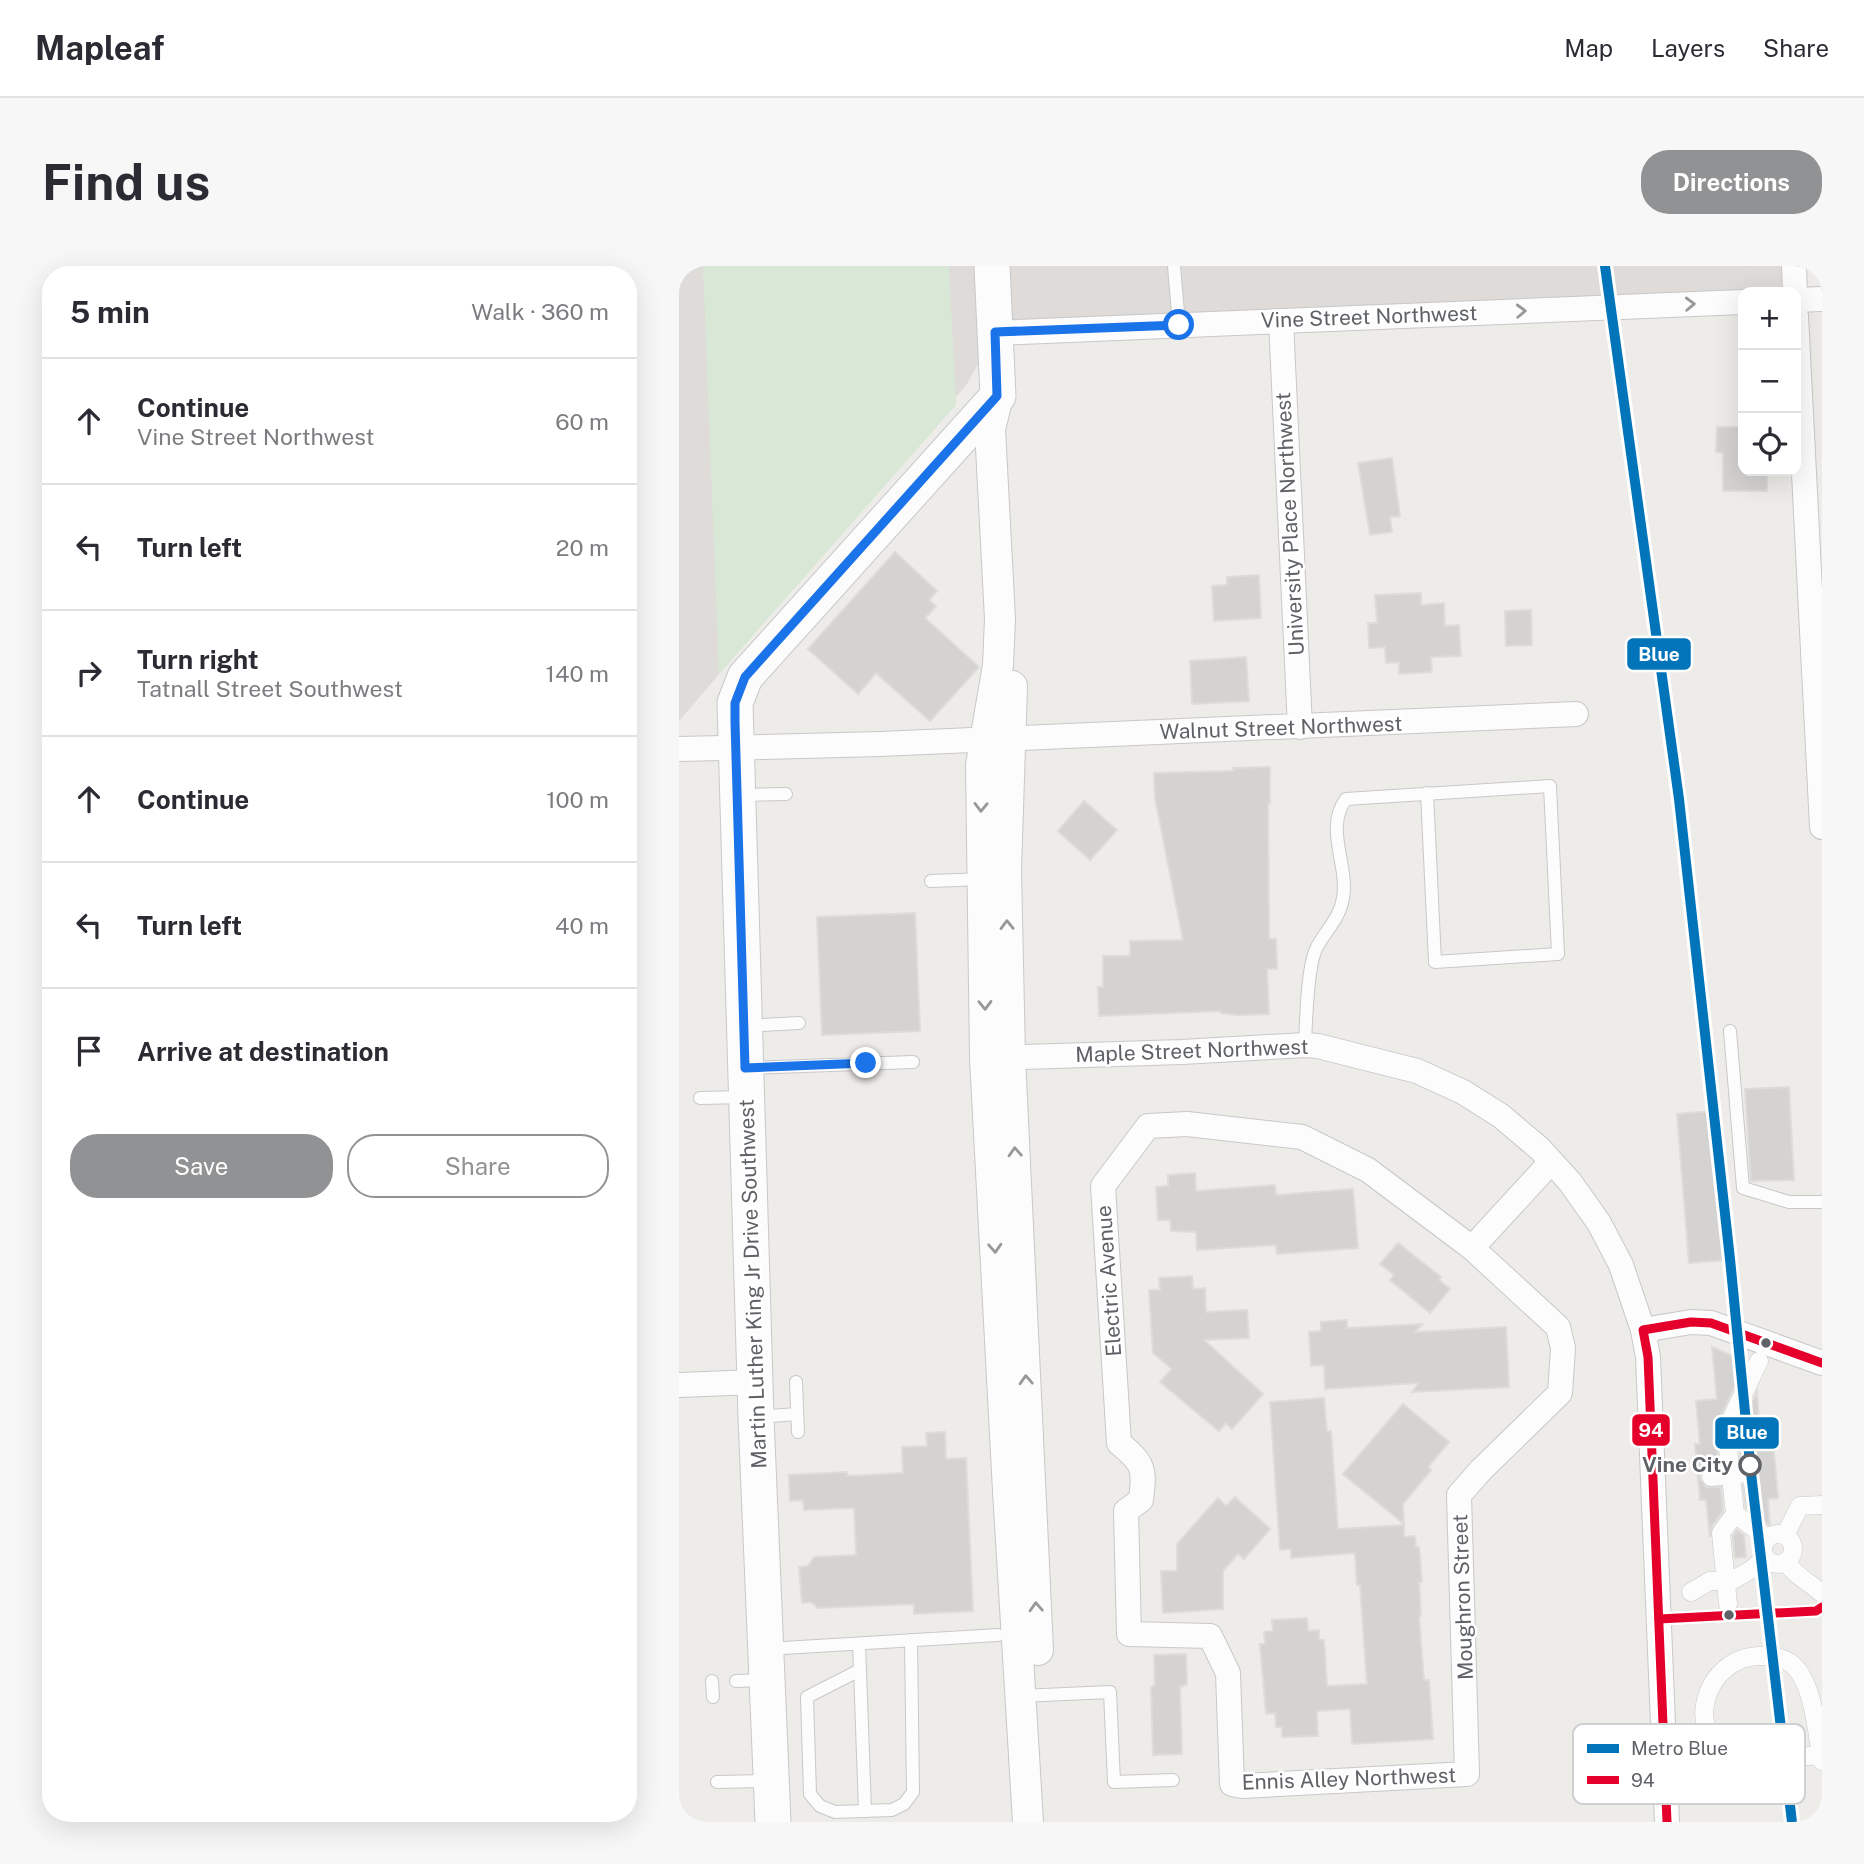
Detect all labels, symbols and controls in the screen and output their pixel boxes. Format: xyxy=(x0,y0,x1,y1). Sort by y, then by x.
text: Mapleaf xyxy=(35,29,164,67)
text: Map xyxy=(1564,34,1613,62)
text: Layers xyxy=(1651,34,1725,62)
text: Share xyxy=(1763,34,1829,62)
button: Directions xyxy=(1641,150,1822,214)
text: Find us xyxy=(42,153,210,211)
map controls xyxy=(1738,287,1801,476)
button: + xyxy=(1738,287,1801,350)
text: 5 min xyxy=(70,294,150,330)
one-way arrow xyxy=(1685,297,1696,312)
text: Walk · 360 m xyxy=(471,298,609,325)
street label: Vine Street Northwest xyxy=(1260,300,1478,333)
one-way arrow xyxy=(1516,303,1527,318)
route start xyxy=(1163,309,1194,340)
button: − xyxy=(1738,350,1801,413)
text: Continue xyxy=(137,392,249,423)
street label: University Place Northwest xyxy=(1270,392,1309,657)
icon: ahead xyxy=(70,402,108,440)
text: 60 m xyxy=(555,408,609,435)
button: locate xyxy=(1738,413,1801,476)
text: Vine Street Northwest xyxy=(137,423,374,450)
icon: left xyxy=(70,528,108,566)
text: Turn left xyxy=(137,532,242,563)
text: 20 m xyxy=(556,534,609,561)
line badge: Blue xyxy=(1626,637,1692,671)
text: Blue xyxy=(1638,643,1680,665)
text: Turn right xyxy=(137,644,259,675)
icon: right xyxy=(70,654,108,692)
text: 140 m xyxy=(546,660,609,687)
text: Tatnall Street Southwest xyxy=(137,675,403,702)
street label: Walnut Street Northwest xyxy=(1159,711,1403,744)
icon: ahead xyxy=(70,780,108,818)
text: Continue xyxy=(137,784,249,815)
text: 100 m xyxy=(546,786,609,813)
one-way arrow xyxy=(973,802,989,812)
icon: left xyxy=(70,906,108,944)
text: Turn left xyxy=(137,910,242,941)
text: 40 m xyxy=(555,912,609,939)
one-way arrow xyxy=(999,919,1015,930)
one-way arrow xyxy=(977,1000,993,1011)
icon: arrive xyxy=(70,1032,108,1070)
street label: Maple Street Northwest xyxy=(1075,1034,1309,1067)
text: Arrive at destination xyxy=(137,1036,389,1067)
route end xyxy=(850,1047,881,1078)
street label: Martin Luther King Jr Drive Southwest xyxy=(734,1099,771,1469)
button: Save xyxy=(70,1134,333,1198)
button: Share xyxy=(347,1134,609,1198)
one-way arrow xyxy=(1007,1147,1022,1158)
street label: Electric Avenue xyxy=(1091,1205,1126,1357)
one-way arrow xyxy=(987,1243,1002,1254)
unlabelled marker xyxy=(1759,1336,1773,1350)
one-way arrow xyxy=(1018,1374,1033,1385)
line badge: 94 xyxy=(1631,1413,1671,1447)
line badge: Blue xyxy=(1714,1416,1780,1450)
text: 94 xyxy=(1639,1419,1663,1441)
text: Blue xyxy=(1726,1421,1768,1443)
place label: Vine City xyxy=(1642,1452,1733,1477)
marker: Vine City xyxy=(1739,1454,1761,1476)
street label: Moughron Street xyxy=(1447,1514,1478,1680)
one-way arrow xyxy=(1029,1601,1044,1612)
unlabelled marker xyxy=(1722,1608,1736,1622)
legend xyxy=(1573,1724,1805,1804)
text: Metro Blue xyxy=(1631,1737,1728,1759)
street label: Ennis Alley Northwest xyxy=(1241,1762,1457,1795)
text: 94 xyxy=(1631,1769,1655,1791)

